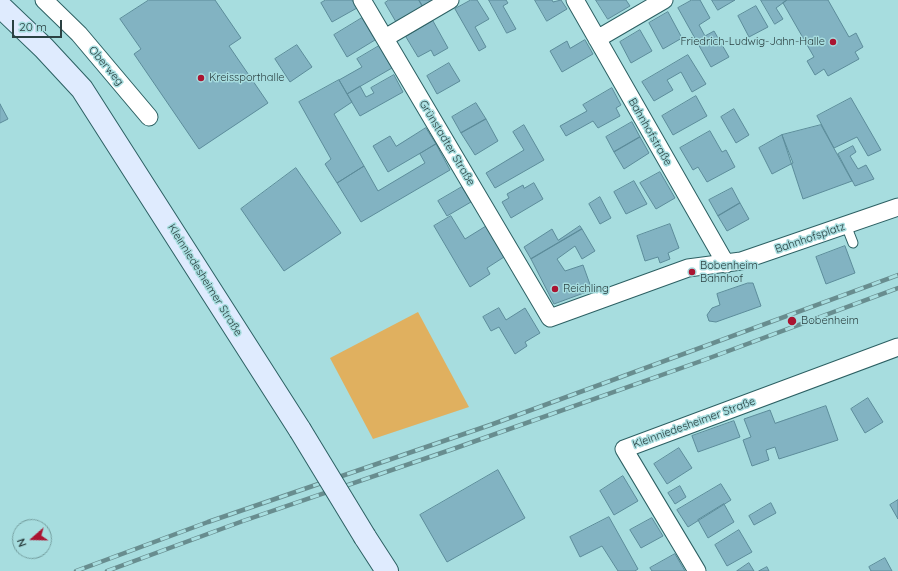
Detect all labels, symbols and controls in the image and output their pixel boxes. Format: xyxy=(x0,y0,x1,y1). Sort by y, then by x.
scale bar xyxy=(14,12,64,38)
text: 20 m xyxy=(19,19,47,34)
place label: Friedrich-Ludwig-Jahn-Halle xyxy=(680,35,825,49)
marker: Friedrich-Ludwig-Jahn-Halle xyxy=(828,37,838,47)
street label: Oberweg xyxy=(86,44,126,88)
place label: Kreissporthalle xyxy=(209,71,285,85)
marker: Kreissporthalle xyxy=(196,73,206,83)
street label: Bahnhofstraße xyxy=(625,96,675,168)
street label: Grünstadter Straße xyxy=(416,98,478,188)
street label: Bahnhofsplatz xyxy=(773,220,847,256)
street label: Kleinniedesheimer Straße xyxy=(165,222,245,338)
place label: Bobenheim Bahnhof xyxy=(700,259,758,285)
marker: Bobenheim Bahnhof xyxy=(687,267,697,277)
place label: Reichling xyxy=(563,282,609,296)
marker: Reichling xyxy=(550,284,560,294)
place label: Bobenheim xyxy=(801,314,859,328)
marker: Bobenheim xyxy=(786,315,798,327)
street label: Kleinniedesheimer Straße xyxy=(631,395,757,451)
north arrow xyxy=(12,519,52,559)
text: N xyxy=(14,537,30,549)

